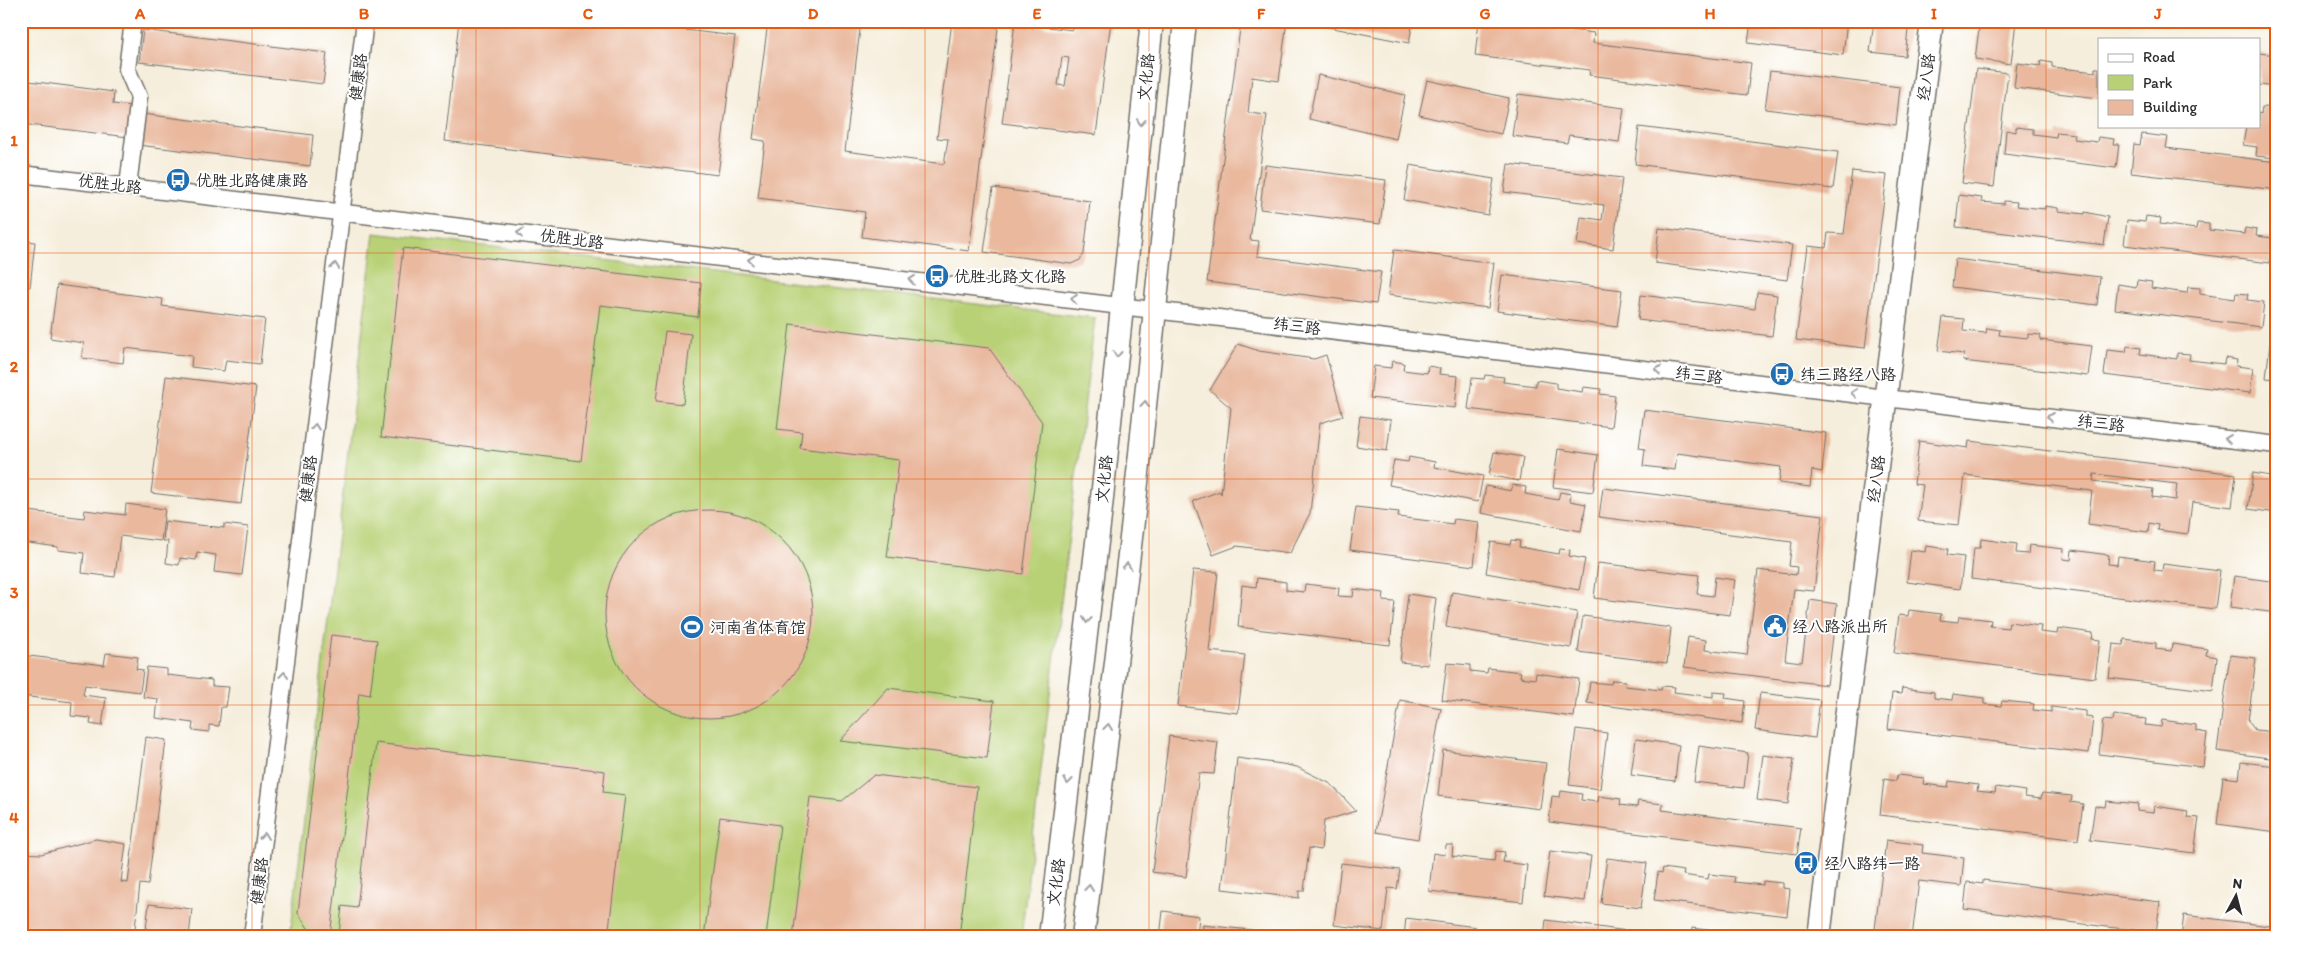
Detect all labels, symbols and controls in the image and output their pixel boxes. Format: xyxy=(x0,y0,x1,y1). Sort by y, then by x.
text: A xyxy=(134,4,146,23)
text: B xyxy=(359,4,370,23)
text: C xyxy=(583,4,594,23)
text: D xyxy=(808,4,819,23)
text: E xyxy=(1033,4,1042,23)
text: F xyxy=(1257,4,1266,23)
text: G xyxy=(1479,4,1491,23)
text: H xyxy=(1704,4,1716,23)
text: I xyxy=(1931,4,1937,23)
text: J xyxy=(2153,4,2162,23)
legend xyxy=(2098,38,2260,128)
text: Road xyxy=(2143,48,2176,66)
street label: 健康路 xyxy=(346,52,370,102)
street label: 文化路 xyxy=(1134,52,1158,102)
street label: 经八路 xyxy=(1914,52,1938,102)
text: Park xyxy=(2143,74,2173,92)
text: Building xyxy=(2143,98,2197,116)
one-way arrow xyxy=(1136,118,1147,126)
text: 1 xyxy=(10,131,18,150)
bus stop icon: 优胜北路健康路 xyxy=(165,167,191,193)
street label: 优胜北路 xyxy=(77,171,143,197)
place label: 优胜北路健康路 xyxy=(196,171,308,190)
street label: 优胜北路 xyxy=(539,226,605,252)
one-way arrow xyxy=(516,228,524,239)
one-way arrow xyxy=(747,255,755,266)
one-way arrow xyxy=(329,261,340,269)
bus stop icon: 优胜北路文化路 xyxy=(924,263,950,289)
place label: 优胜北路文化路 xyxy=(954,267,1066,286)
one-way arrow xyxy=(908,275,916,286)
one-way arrow xyxy=(1069,294,1077,305)
street label: 纬三路 xyxy=(1272,314,1322,338)
one-way arrow xyxy=(1112,350,1123,358)
text: 2 xyxy=(10,357,19,376)
bus stop icon: 纬三路经八路 xyxy=(1769,361,1795,387)
street label: 纬三路 xyxy=(1674,363,1724,387)
one-way arrow xyxy=(1653,365,1661,376)
place label: 纬三路经八路 xyxy=(1800,365,1896,384)
one-way arrow xyxy=(1849,388,1857,399)
one-way arrow xyxy=(1139,400,1150,408)
street label: 纬三路 xyxy=(2076,411,2126,435)
one-way arrow xyxy=(2045,412,2053,423)
one-way arrow xyxy=(309,423,320,431)
one-way arrow xyxy=(2224,434,2232,445)
street label: 健康路 xyxy=(296,454,320,504)
street label: 文化路 xyxy=(1092,454,1116,504)
street label: 经八路 xyxy=(1864,454,1888,504)
one-way arrow xyxy=(1121,561,1132,569)
text: 3 xyxy=(10,583,19,602)
public building icon: 经八路派出所 xyxy=(1762,613,1788,639)
sports icon: 河南省体育馆 xyxy=(679,614,705,640)
one-way arrow xyxy=(1082,616,1093,624)
place label: 经八路派出所 xyxy=(1792,617,1888,636)
place label: 河南省体育馆 xyxy=(710,618,806,637)
one-way arrow xyxy=(278,671,289,679)
one-way arrow xyxy=(1102,723,1113,731)
one-way arrow xyxy=(1063,777,1074,785)
text: 4 xyxy=(9,808,19,827)
one-way arrow xyxy=(258,832,269,840)
bus stop icon: 经八路纬一路 xyxy=(1793,850,1819,876)
place label: 经八路纬一路 xyxy=(1824,854,1920,873)
street label: 健康路 xyxy=(247,856,271,906)
street label: 文化路 xyxy=(1044,857,1068,907)
north arrow xyxy=(2210,870,2260,920)
text: N xyxy=(2232,875,2243,893)
one-way arrow xyxy=(1083,884,1094,892)

